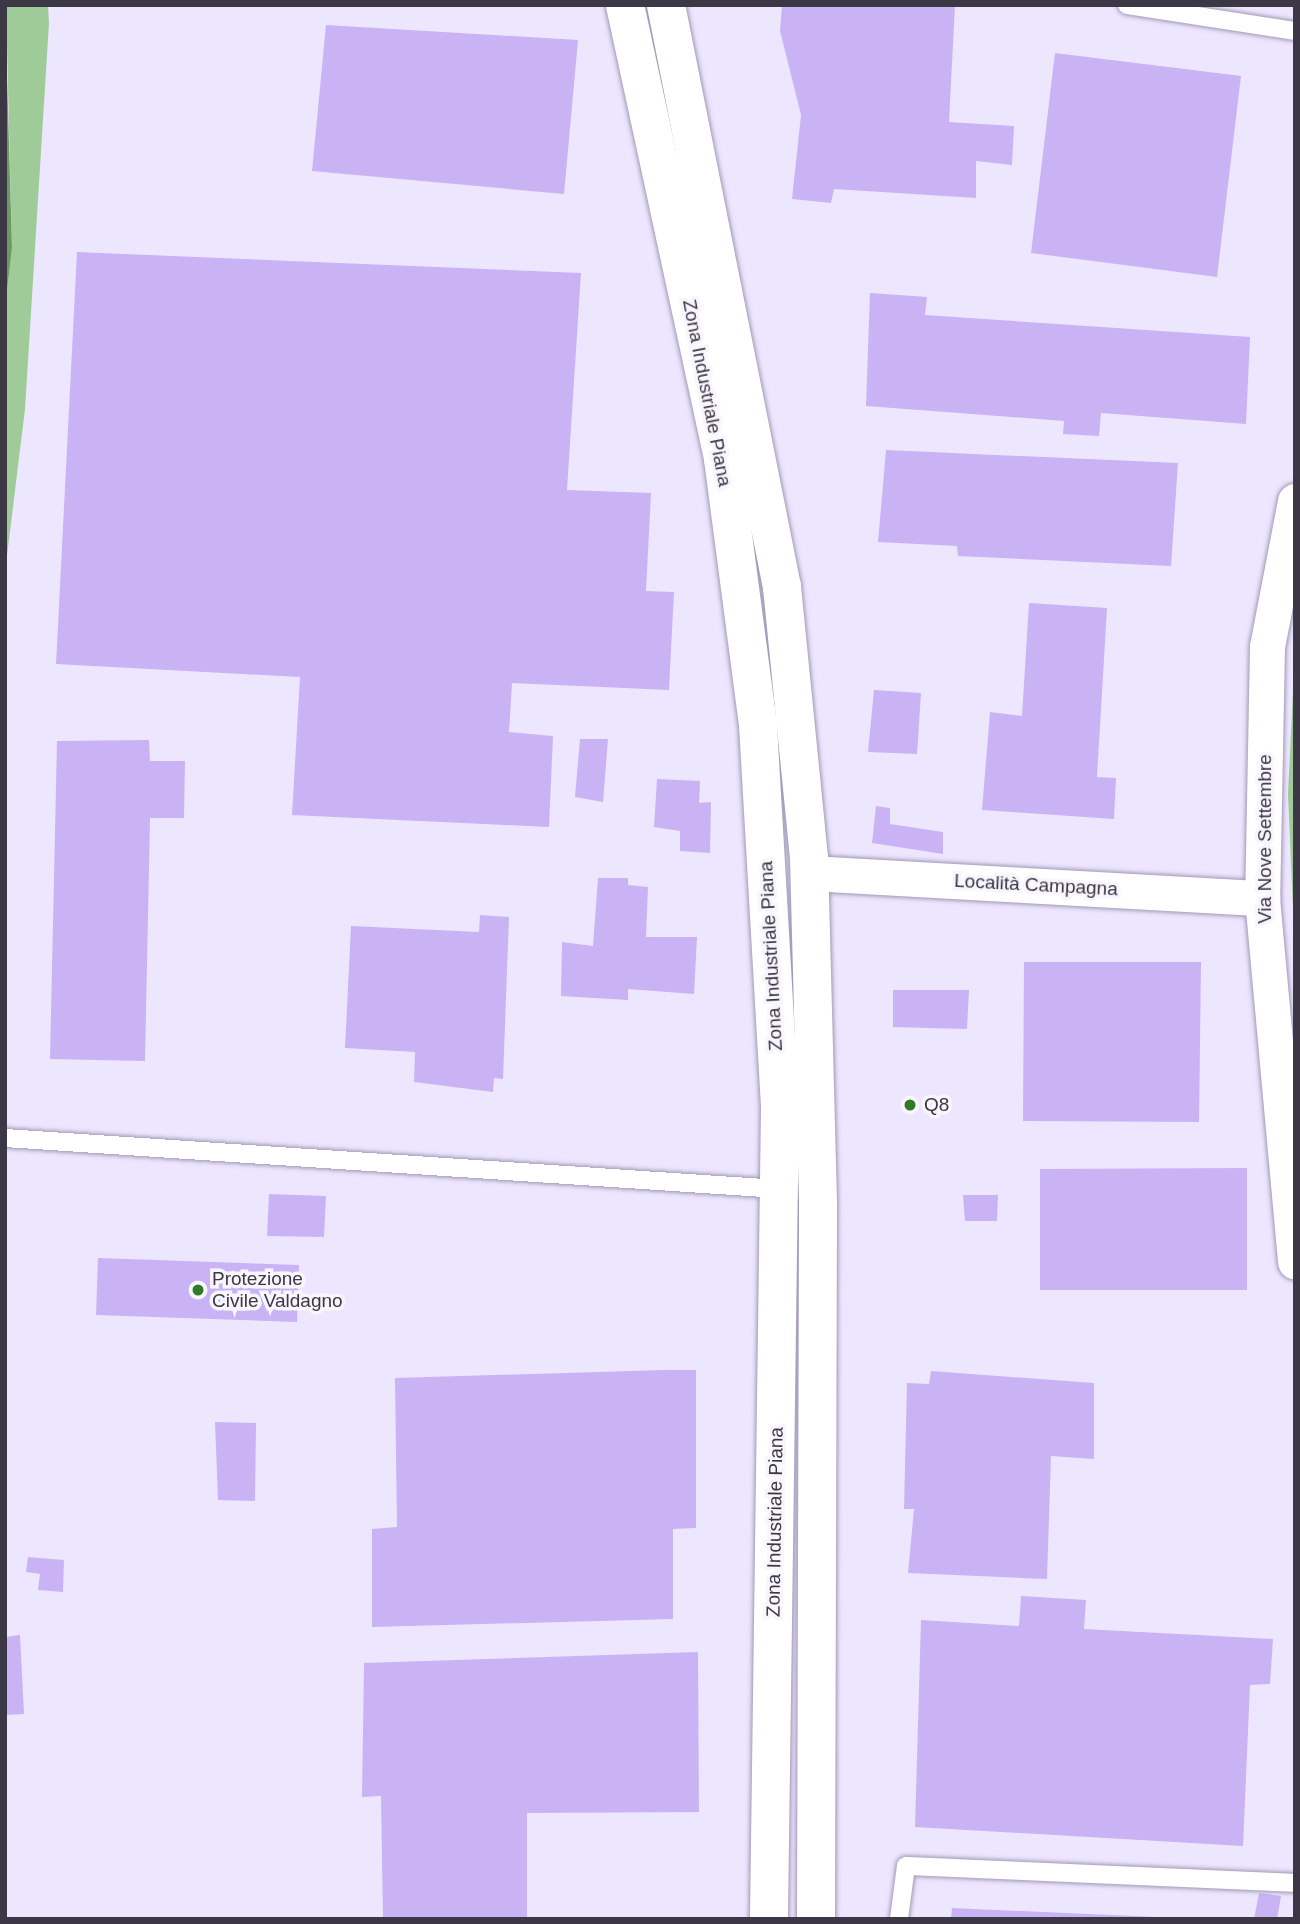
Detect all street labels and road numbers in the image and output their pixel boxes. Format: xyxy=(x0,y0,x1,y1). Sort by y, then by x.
street label: Zona Industriale Piana xyxy=(678,298,736,488)
street label: Via Nove Settembre xyxy=(1254,754,1276,924)
street label: Zona Industriale Piana xyxy=(755,860,787,1052)
street label: Località Campagna xyxy=(954,869,1118,901)
street label: Zona Industriale Piana xyxy=(762,1427,788,1617)

